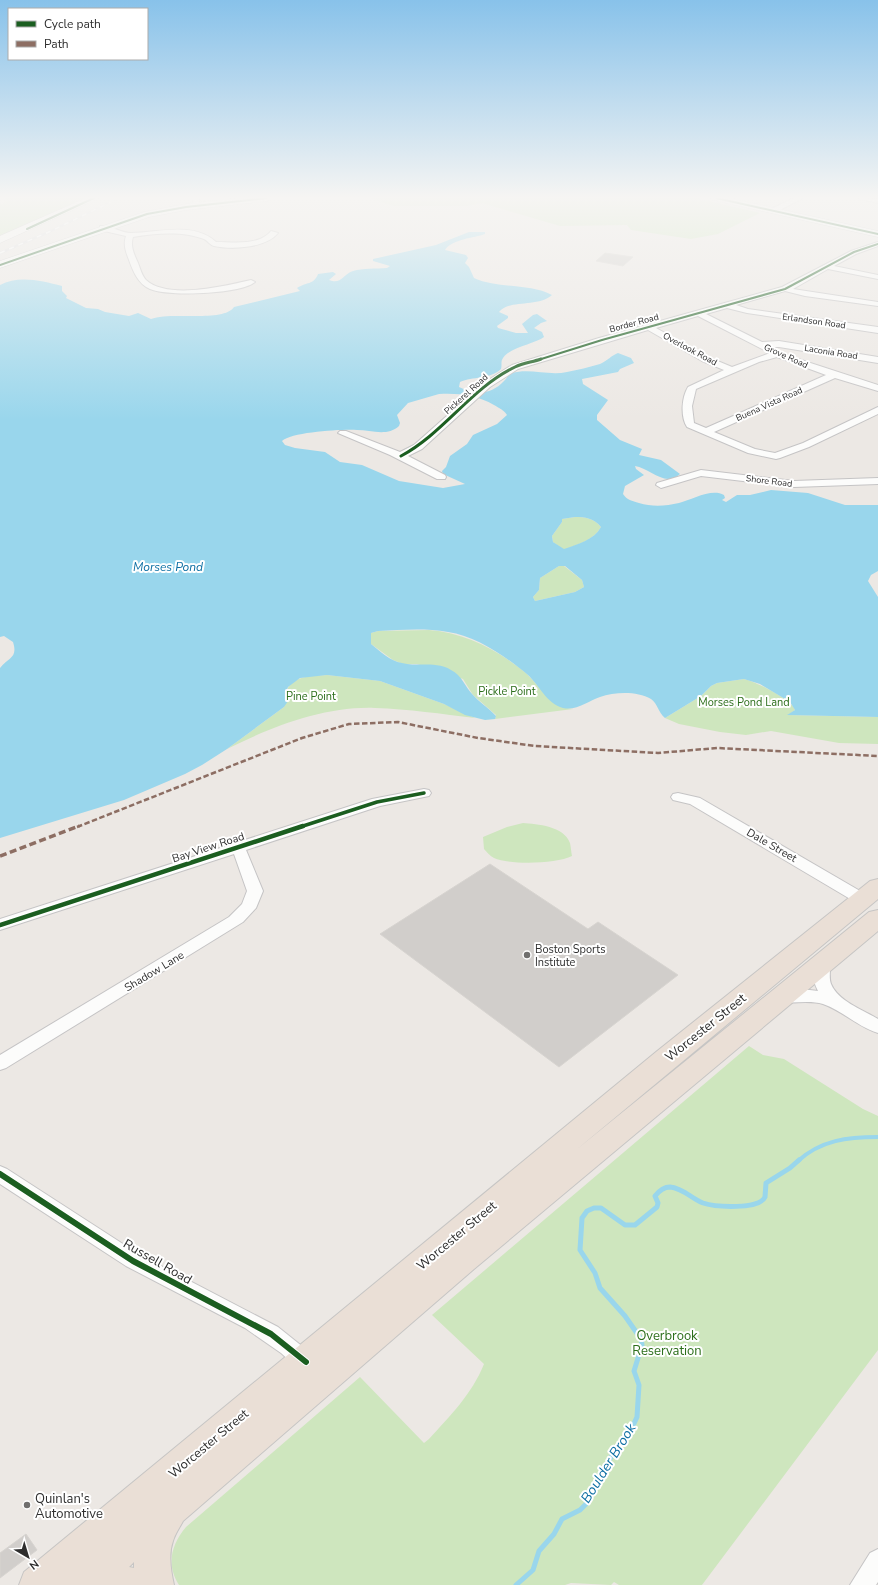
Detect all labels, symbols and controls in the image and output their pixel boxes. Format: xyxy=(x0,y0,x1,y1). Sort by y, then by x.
legend xyxy=(8,8,148,60)
text: Cycle path xyxy=(44,16,101,32)
text: Path xyxy=(44,36,69,52)
street label: Border Road xyxy=(608,311,660,335)
street label: Erlandson Road xyxy=(781,311,847,331)
street label: Overlook Road xyxy=(661,330,719,368)
street label: Grove Road xyxy=(762,341,810,371)
street label: Laconia Road xyxy=(803,342,859,362)
street label: Pickerel Road xyxy=(442,371,490,417)
street label: Buena Vista Road xyxy=(734,384,804,424)
street label: Shore Road xyxy=(745,472,793,490)
water label: Morses Pond xyxy=(133,559,203,575)
park label: Pickle Point xyxy=(478,684,536,699)
park label: Pine Point xyxy=(286,689,336,704)
park label: Morses Pond Land xyxy=(698,695,790,710)
street label: Dale Street xyxy=(744,825,800,866)
street label: Bay View Road xyxy=(170,829,246,866)
place label: Boston Sports Institute xyxy=(535,942,605,970)
street label: Shadow Lane xyxy=(122,948,187,995)
marker: Boston Sports Institute xyxy=(522,950,532,960)
street label: Worcester Street xyxy=(661,989,750,1066)
street label: Worcester Street xyxy=(413,1197,501,1275)
street label: Russell Road xyxy=(120,1235,195,1289)
park label: Overbrook Reservation xyxy=(632,1327,702,1360)
street label: Worcester Street xyxy=(165,1405,253,1483)
water label: Boulder Brook xyxy=(576,1419,641,1507)
place label: Quinlan's Automotive xyxy=(35,1490,103,1523)
marker: Quinlan's Automotive xyxy=(22,1500,32,1510)
north arrow xyxy=(8,1537,48,1577)
text: N xyxy=(26,1556,42,1573)

